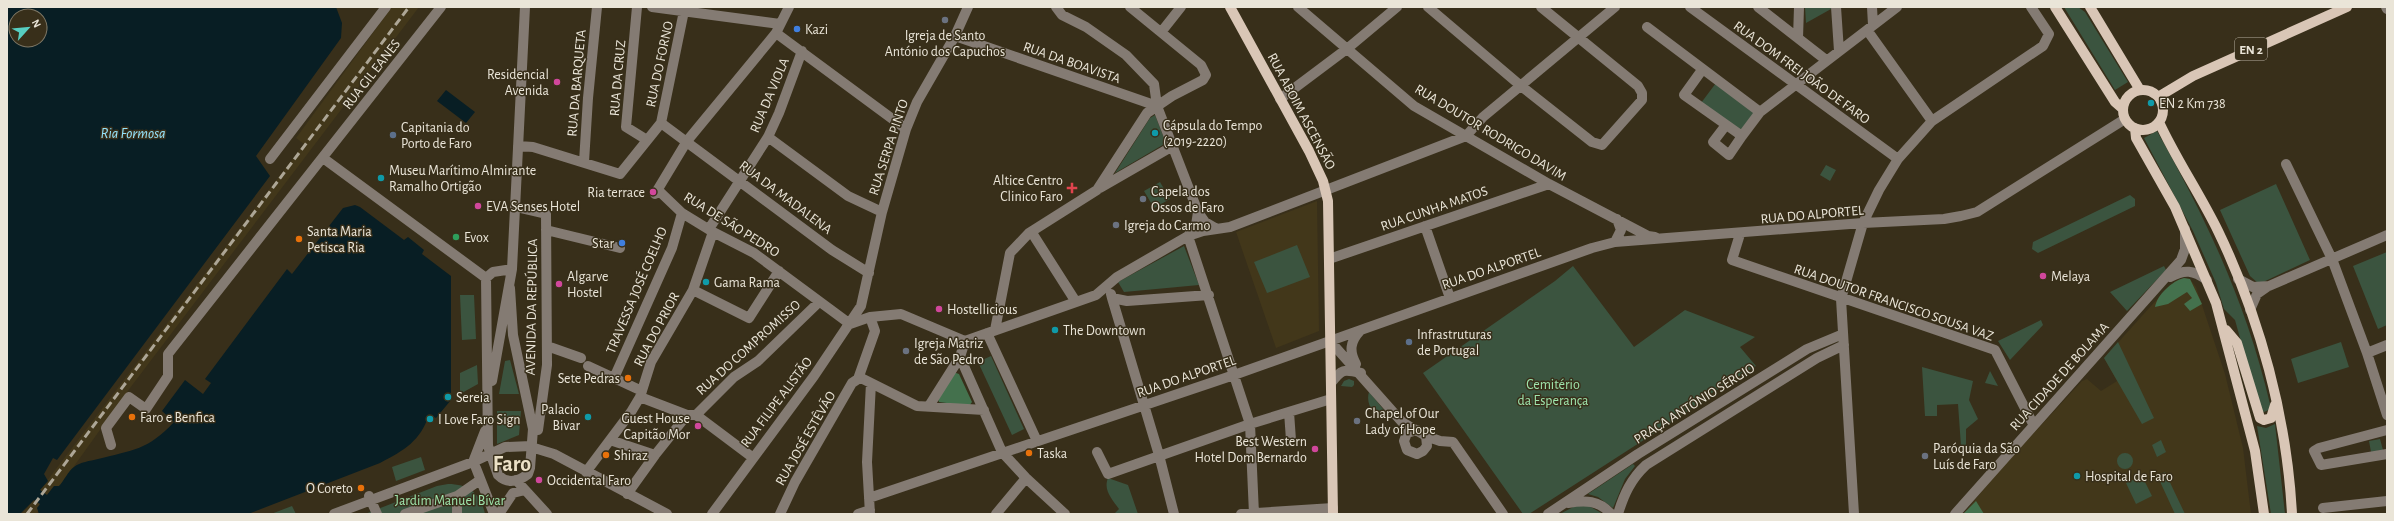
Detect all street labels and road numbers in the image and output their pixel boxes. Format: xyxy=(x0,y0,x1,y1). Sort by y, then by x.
street label: RUA DOM FREI JOÃO DE FARO xyxy=(1731,17,1873,127)
street label: RUA DO FORNO xyxy=(644,20,676,109)
street label: RUA DA BARQUETA xyxy=(565,29,589,137)
street label: RUA GIL EANES xyxy=(340,37,403,112)
road number: EN 2 xyxy=(2235,38,2267,60)
street label: RUA DA CRUZ xyxy=(608,39,628,117)
street label: RUA DA BOAVISTA xyxy=(1021,40,1122,86)
street label: RUA ABOIM ASCENSÃO xyxy=(1264,50,1340,172)
street label: RUA DA VIOLA xyxy=(748,56,792,135)
street label: RUA DOUTOR RODRIGO DAVIM xyxy=(1412,82,1569,184)
street label: RUA SERPA PINTO xyxy=(867,97,911,197)
street label: RUA DA MADALENA xyxy=(736,159,834,237)
street label: RUA CUNHA MATOS xyxy=(1379,184,1490,234)
street label: RUA DE SÃO PEDRO xyxy=(681,188,783,260)
street label: RUA DO ALPORTEL xyxy=(1760,204,1864,226)
street label: TRAVESSA JOSÉ COELHO xyxy=(601,224,670,356)
street label: AVENIDA DA REPÚBLICA xyxy=(521,238,540,376)
street label: RUA DO ALPORTEL xyxy=(1440,245,1543,292)
street label: RUA DOUTOR FRANCISCO SOUSA VAZ xyxy=(1792,262,1995,344)
street label: RUA DO PRIOR xyxy=(631,290,682,369)
street label: RUA DO COMPROMISSO xyxy=(694,297,803,398)
street label: RUA CIDADE DE BOLAMA xyxy=(2008,320,2112,433)
street label: RUA DO ALPORTEL xyxy=(1135,353,1238,400)
street label: RUA FILIPE ALISTÃO xyxy=(737,354,815,450)
street label: PRAÇA ANTÓNIO SÉRGIO xyxy=(1630,358,1757,447)
street label: RUA JOSÉ ESTÊVÃO xyxy=(771,387,839,488)

